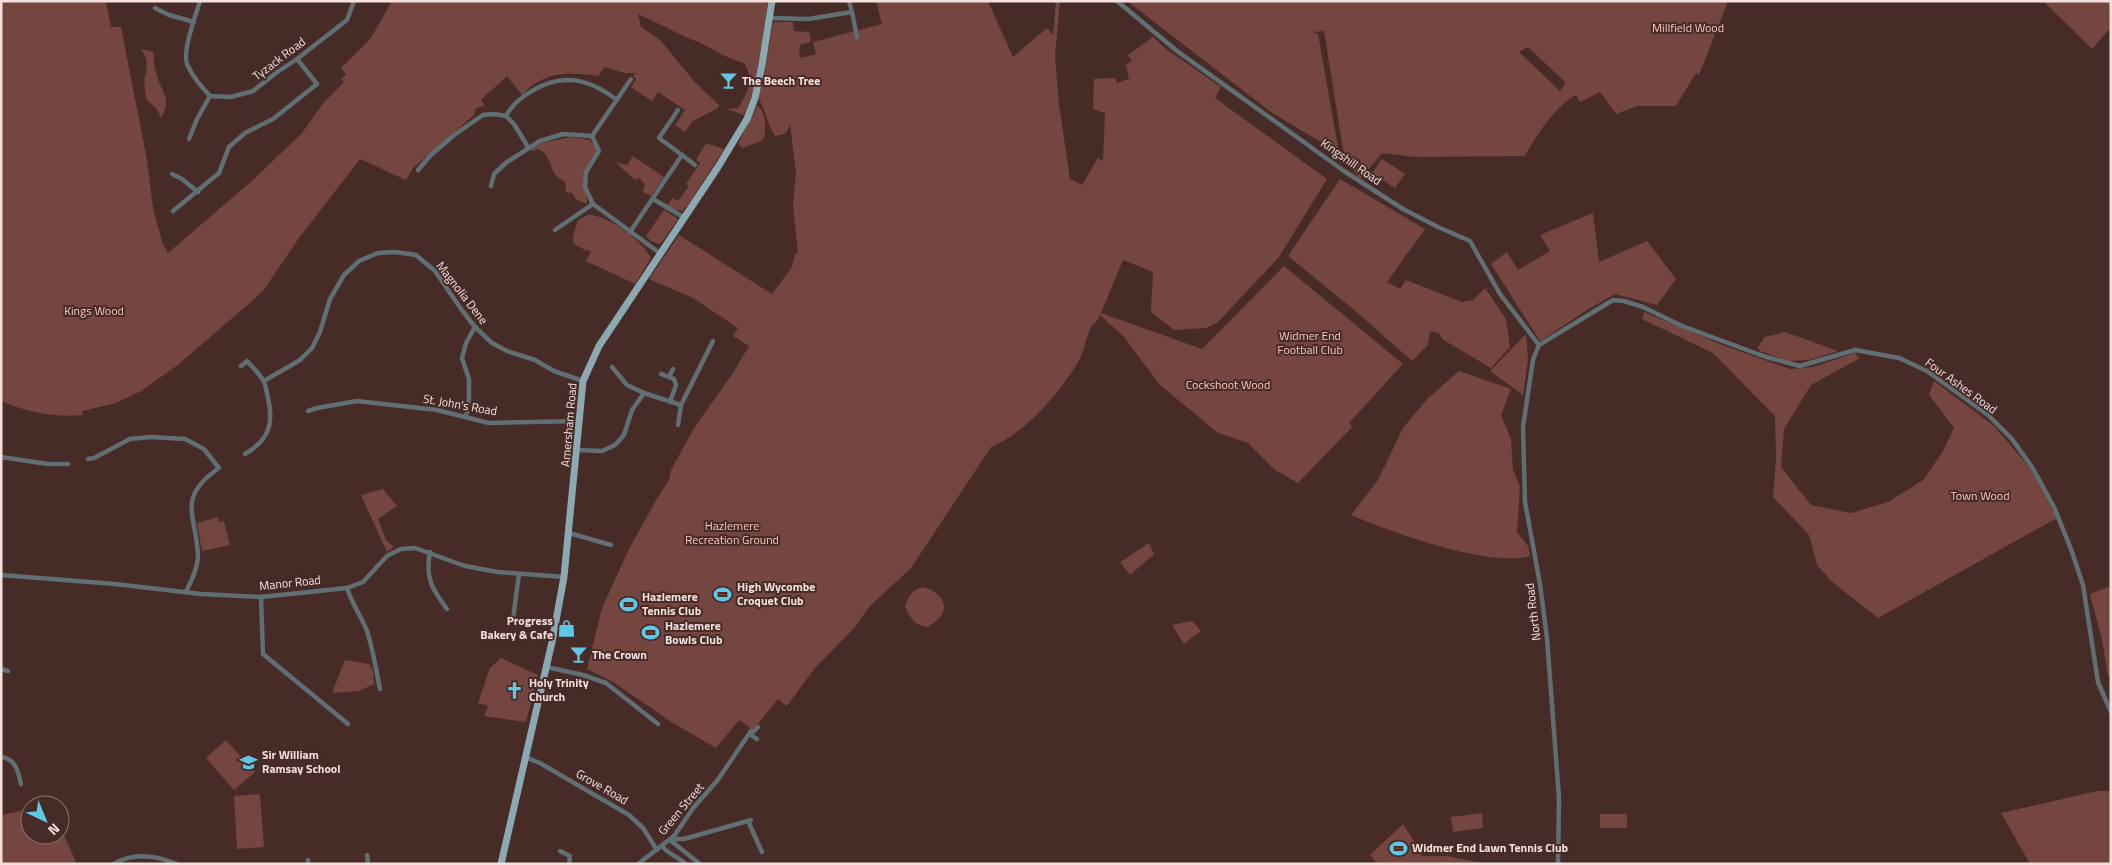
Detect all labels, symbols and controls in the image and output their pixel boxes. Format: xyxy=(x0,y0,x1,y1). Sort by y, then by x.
park label: Millfield Wood xyxy=(1652,18,1724,37)
street label: Tyzack Road xyxy=(248,32,309,85)
bar icon: The Beech Tree xyxy=(718,71,738,91)
place label: The Beech Tree xyxy=(742,71,820,90)
street label: Kingshill Road xyxy=(1317,133,1386,190)
street label: Magnolia Dene xyxy=(432,257,493,328)
park label: Kings Wood xyxy=(64,301,124,320)
park label: Widmer End Football Club xyxy=(1277,326,1343,359)
street label: Four Ashes Road xyxy=(1921,353,2001,418)
park label: Cockshoot Wood xyxy=(1186,375,1270,394)
street label: Amersham Road xyxy=(555,382,582,468)
street label: St. John's Road xyxy=(422,389,499,420)
park label: Town Wood xyxy=(1950,486,2010,505)
park label: Hazlemere Recreation Ground xyxy=(685,516,779,549)
street label: Manor Road xyxy=(258,570,322,595)
place label: High Wycombe Croquet Club xyxy=(737,577,815,610)
street label: North Road xyxy=(1520,582,1545,642)
sports icon: High Wycombe Croquet Club xyxy=(713,584,733,604)
place label: Hazlemere Tennis Club xyxy=(642,587,702,620)
sports icon: Hazlemere Tennis Club xyxy=(618,594,638,614)
place label: Progress Bakery & Cafe xyxy=(480,611,553,644)
place label: Hazlemere Bowls Club xyxy=(665,616,723,649)
shop icon: Progress Bakery & Cafe xyxy=(557,618,577,638)
sports icon: Hazlemere Bowls Club xyxy=(641,623,661,643)
bar icon: The Crown xyxy=(568,645,588,665)
place label: The Crown xyxy=(592,645,647,664)
place label: Holy Trinity Church xyxy=(529,673,589,706)
church icon: Holy Trinity Church xyxy=(505,680,525,700)
place label: Sir William Ramsay School xyxy=(262,745,340,778)
school or university icon: Sir William Ramsay School xyxy=(238,752,258,772)
street label: Grove Road xyxy=(572,764,632,809)
street label: Green Street xyxy=(653,778,709,839)
north arrow xyxy=(20,795,70,845)
text: N xyxy=(44,819,65,841)
sports icon: Widmer End Lawn Tennis Club xyxy=(1388,838,1408,858)
place label: Widmer End Lawn Tennis Club xyxy=(1412,838,1569,857)

